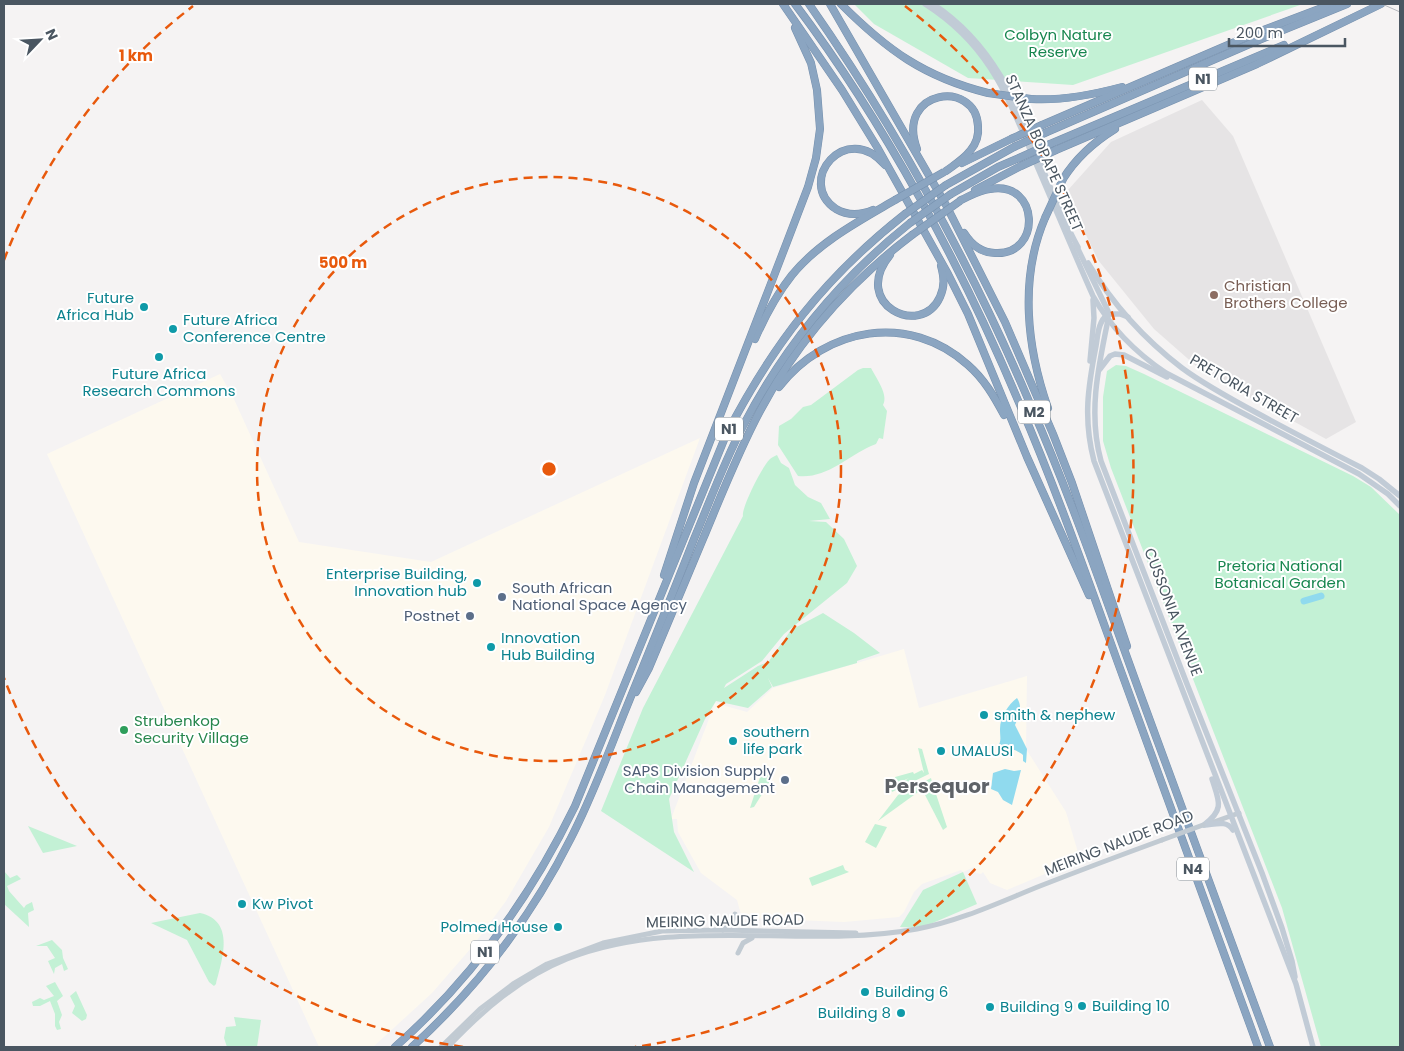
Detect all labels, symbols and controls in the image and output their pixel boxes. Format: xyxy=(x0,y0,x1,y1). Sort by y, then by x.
north arrow xyxy=(15,15,65,65)
scale bar xyxy=(1229,15,1345,47)
text: 200 m xyxy=(1236,22,1283,43)
park label: Colbyn Nature Reserve xyxy=(1004,24,1112,62)
text: N xyxy=(40,26,63,44)
text: 1 km xyxy=(119,45,153,66)
road number: N1 xyxy=(1189,68,1217,90)
street label: STANZA BOPAPE STREET xyxy=(1000,71,1089,235)
text: 500 m xyxy=(319,252,367,273)
place label: Christian Brothers College xyxy=(1224,275,1347,313)
place label: Future Africa Hub xyxy=(56,287,134,325)
marker: Christian Brothers College xyxy=(1208,289,1220,301)
marker: Future Africa Hub xyxy=(138,301,150,313)
place label: Future Africa Conference Centre xyxy=(183,309,326,347)
marker: Future Africa Conference Centre xyxy=(167,323,179,335)
street label: PRETORIA STREET xyxy=(1186,349,1302,428)
marker: Future Africa Research Commons xyxy=(153,351,165,363)
place label: Future Africa Research Commons xyxy=(82,363,236,401)
road number: M2 xyxy=(1018,401,1050,424)
road number: N1 xyxy=(715,418,743,440)
centre of rings xyxy=(540,460,558,478)
street label: CUSSONIA AVENUE xyxy=(1139,545,1208,679)
park label: Pretoria National Botanical Garden xyxy=(1214,555,1346,593)
place label: Enterprise Building, Innovation hub xyxy=(326,563,467,601)
marker: Enterprise Building, Innovation hub xyxy=(471,577,483,589)
place label: South African National Space Agency xyxy=(512,577,688,615)
marker: South African National Space Agency xyxy=(496,591,508,603)
place label: Postnet xyxy=(404,605,460,626)
marker: Postnet xyxy=(464,610,476,622)
place label: Innovation Hub Building xyxy=(501,627,595,665)
marker: Innovation Hub Building xyxy=(485,641,497,653)
place label: smith & nephew xyxy=(994,704,1116,725)
marker: smith & nephew xyxy=(978,709,990,721)
place label: Strubenkop Security Village xyxy=(134,710,249,748)
place label: southern life park xyxy=(743,721,810,759)
marker: Strubenkop Security Village xyxy=(118,724,130,736)
marker: southern life park xyxy=(727,735,739,747)
place label: UMALUSI xyxy=(951,740,1013,761)
marker: UMALUSI xyxy=(935,745,947,757)
place label: SAPS Division Supply Chain Management xyxy=(623,760,776,798)
district label: Persequor xyxy=(884,772,990,800)
marker: SAPS Division Supply Chain Management xyxy=(779,774,791,786)
street label: MEIRING NAUDE ROAD xyxy=(1041,804,1196,881)
road number: N4 xyxy=(1177,858,1209,881)
place label: Kw Pivot xyxy=(252,893,313,914)
marker: Kw Pivot xyxy=(236,898,248,910)
street label: MEIRING NAUDE ROAD xyxy=(646,909,804,932)
place label: Polmed House xyxy=(440,916,548,937)
marker: Polmed House xyxy=(552,921,564,933)
road number: N1 xyxy=(471,940,499,964)
place label: Building 6 xyxy=(875,981,948,1002)
marker: Building 6 xyxy=(859,986,871,998)
place label: Building 10 xyxy=(1092,995,1170,1016)
place label: Building 9 xyxy=(1000,996,1073,1017)
marker: Building 10 xyxy=(1076,1000,1088,1012)
marker: Building 9 xyxy=(984,1001,996,1013)
place label: Building 8 xyxy=(818,1002,891,1023)
marker: Building 8 xyxy=(895,1007,907,1019)

